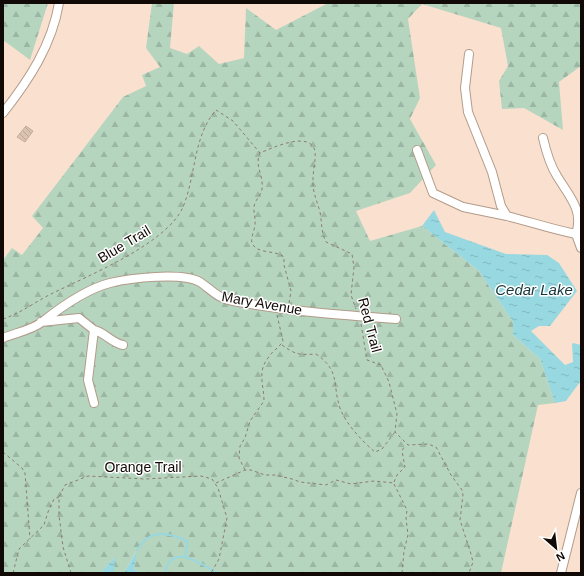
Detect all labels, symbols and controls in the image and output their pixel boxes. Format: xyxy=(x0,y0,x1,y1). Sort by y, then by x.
street label: Blue Trail xyxy=(95,222,153,266)
water label: Cedar Lake xyxy=(495,281,573,298)
street label: Mary Avenue xyxy=(220,288,304,318)
street label: Red Trail xyxy=(355,296,385,354)
street label: Orange Trail xyxy=(104,459,182,475)
north arrow xyxy=(536,528,576,568)
text: N xyxy=(554,550,567,564)

